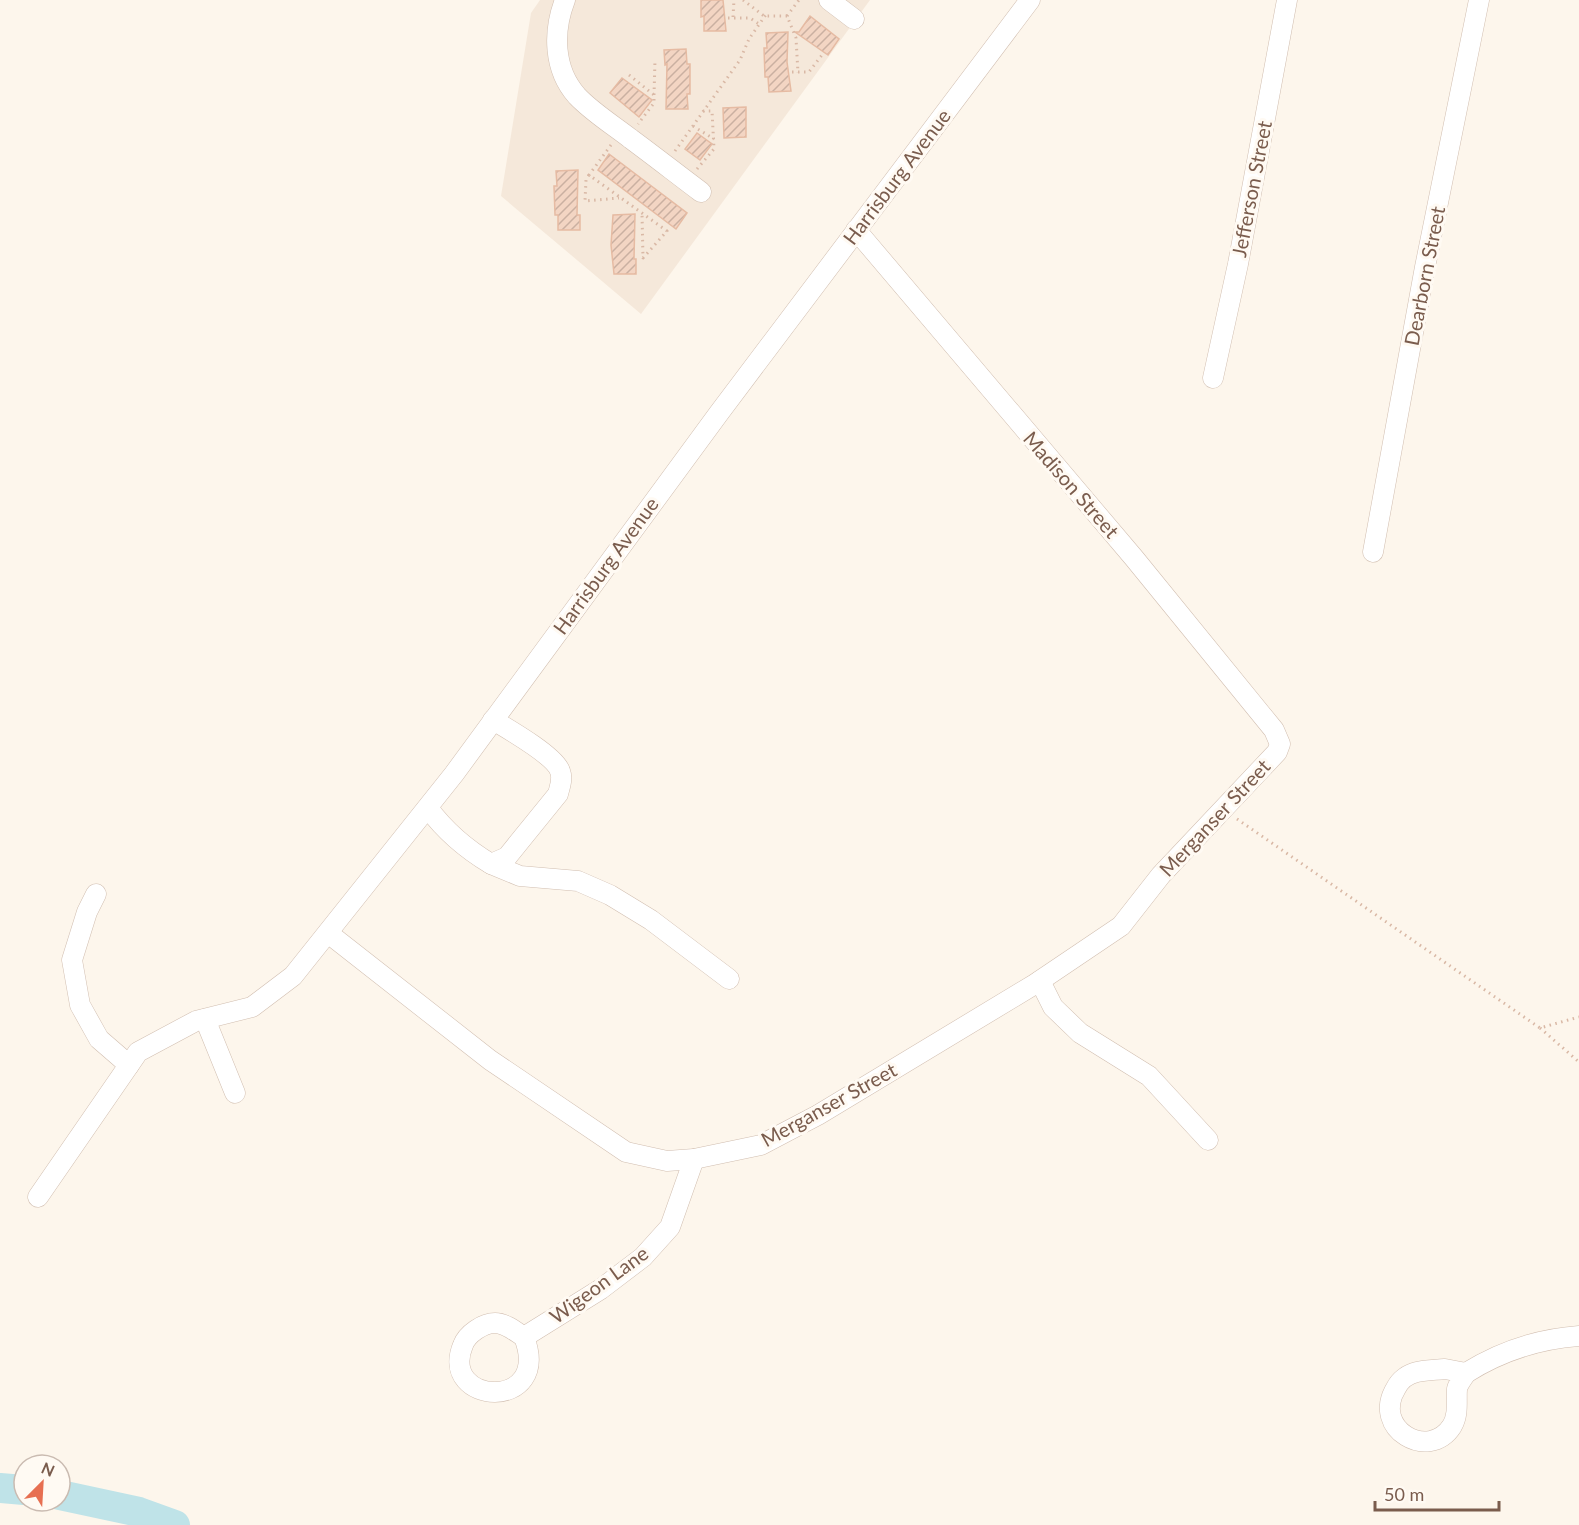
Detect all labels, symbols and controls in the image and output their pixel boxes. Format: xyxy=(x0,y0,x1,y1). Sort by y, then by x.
street label: Harrisburg Avenue xyxy=(837,104,955,249)
street label: Jefferson Street xyxy=(1226,119,1276,259)
street label: Dearborn Street xyxy=(1399,204,1449,348)
street label: Madison Street xyxy=(1019,426,1124,542)
street label: Harrisburg Avenue xyxy=(547,492,663,639)
street label: Merganser Street xyxy=(1154,754,1275,881)
street label: Merganser Street xyxy=(757,1057,900,1151)
street label: Wigeon Lane xyxy=(545,1240,652,1328)
north arrow xyxy=(12,1453,72,1513)
text: N xyxy=(39,1458,58,1480)
scale bar xyxy=(1375,1474,1500,1512)
text: 50 m xyxy=(1384,1483,1424,1505)

